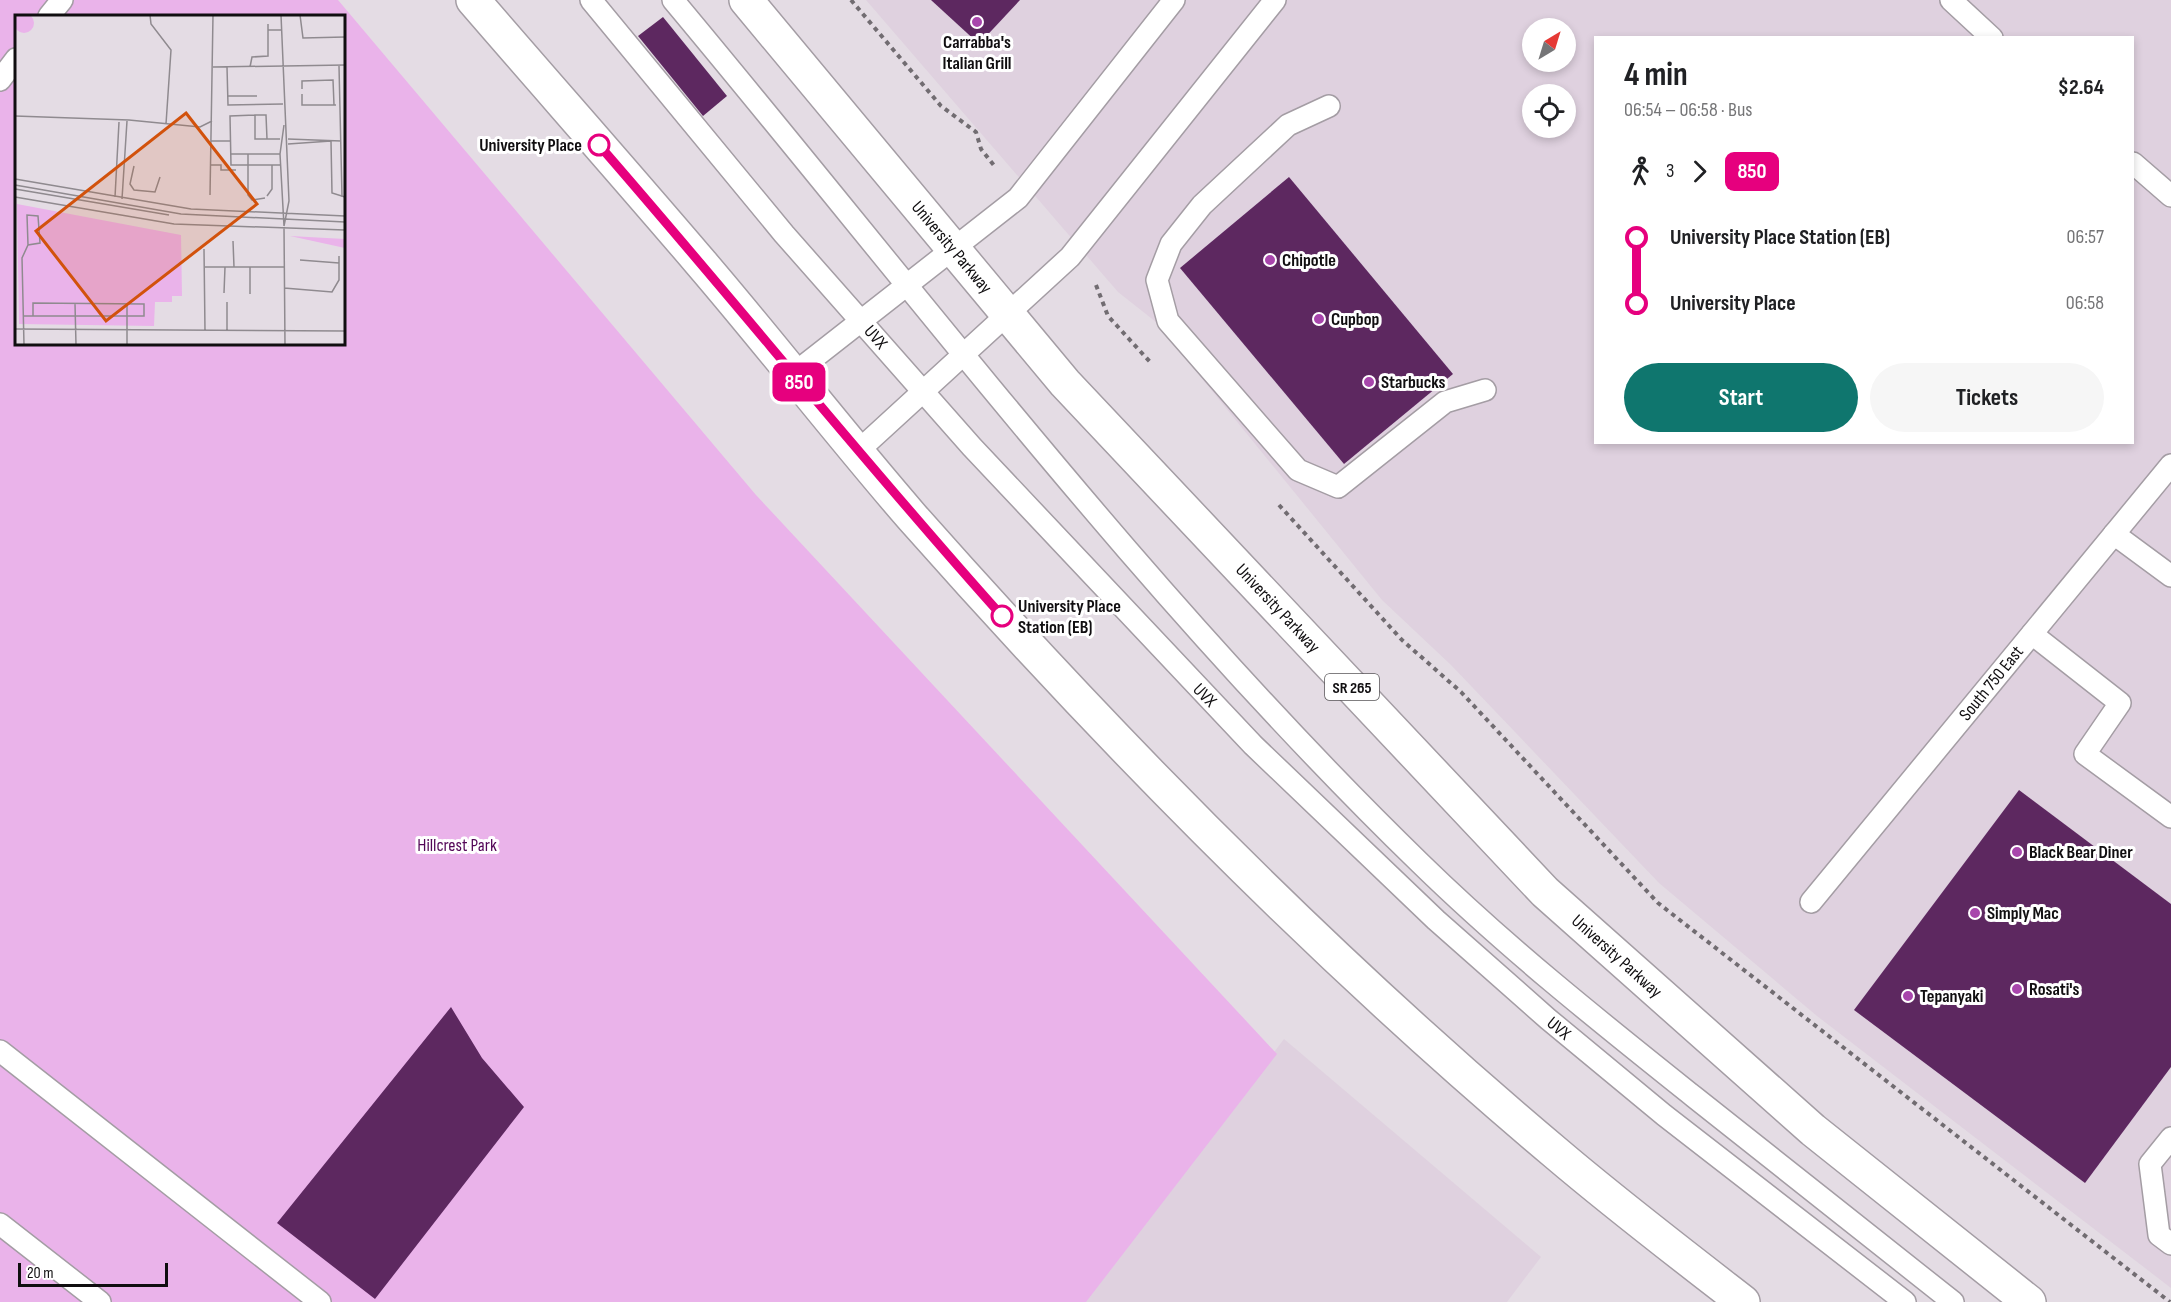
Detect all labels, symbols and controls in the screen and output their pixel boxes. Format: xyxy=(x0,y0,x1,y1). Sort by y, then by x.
inset map xyxy=(15,15,345,345)
marker: Carrabba's Italian Grill xyxy=(970,15,984,29)
north arrow xyxy=(1522,18,1576,72)
map controls xyxy=(1522,18,1576,138)
place label: Carrabba's Italian Grill xyxy=(943,32,1011,74)
text: 4 min xyxy=(1624,55,1688,95)
text: $2.64 xyxy=(2058,74,2104,101)
button: locate xyxy=(1522,84,1576,138)
text: 06:54 – 06:58 · Bus xyxy=(1624,98,1752,122)
marker: University Place xyxy=(588,134,610,156)
place label: University Place xyxy=(479,135,582,156)
icon: walk xyxy=(1624,155,1657,188)
icon: forward xyxy=(1683,155,1716,188)
text: 3 xyxy=(1666,159,1674,183)
text: 850 xyxy=(1737,159,1767,184)
street label: University Parkway xyxy=(907,197,996,298)
text: University Place Station (EB) xyxy=(1670,224,1890,251)
text: 06:57 xyxy=(2067,225,2104,249)
place label: Chipotle xyxy=(1282,250,1336,271)
marker: Chipotle xyxy=(1263,253,1277,267)
text: University Place xyxy=(1670,290,1796,317)
text: 06:58 xyxy=(2066,291,2104,315)
place label: Cupbop xyxy=(1331,309,1379,330)
marker: Cupbop xyxy=(1312,312,1326,326)
street label: UVX xyxy=(860,321,892,354)
line badge: 850 xyxy=(764,362,834,401)
button: Start xyxy=(1624,363,1858,432)
button: Tickets xyxy=(1870,363,2104,432)
text: 850 xyxy=(784,370,814,395)
place label: Starbucks xyxy=(1381,372,1446,393)
marker: Starbucks xyxy=(1362,375,1376,389)
street label: University Parkway xyxy=(1231,559,1324,657)
place label: University Place Station (EB) xyxy=(1018,596,1121,638)
marker: University Place Station (EB) xyxy=(991,605,1013,627)
street label: South 750 East xyxy=(1955,641,2028,725)
road number: SR 265 xyxy=(1325,674,1379,700)
street label: UVX xyxy=(1189,679,1221,712)
park label: Hillcrest Park xyxy=(417,835,497,856)
place label: Black Bear Diner xyxy=(2029,842,2133,863)
marker: Black Bear Diner xyxy=(2010,845,2024,859)
place label: Simply Mac xyxy=(1987,903,2059,924)
marker: Simply Mac xyxy=(1968,906,1982,920)
street label: University Parkway xyxy=(1567,910,1666,1002)
place label: Rosati's xyxy=(2029,979,2080,1000)
marker: Rosati's xyxy=(2010,982,2024,996)
place label: Tepanyaki xyxy=(1920,986,1983,1007)
marker: Tepanyaki xyxy=(1901,989,1915,1003)
street label: UVX xyxy=(1542,1012,1575,1045)
scale bar xyxy=(18,1260,168,1288)
text: 20 m xyxy=(27,1264,54,1283)

